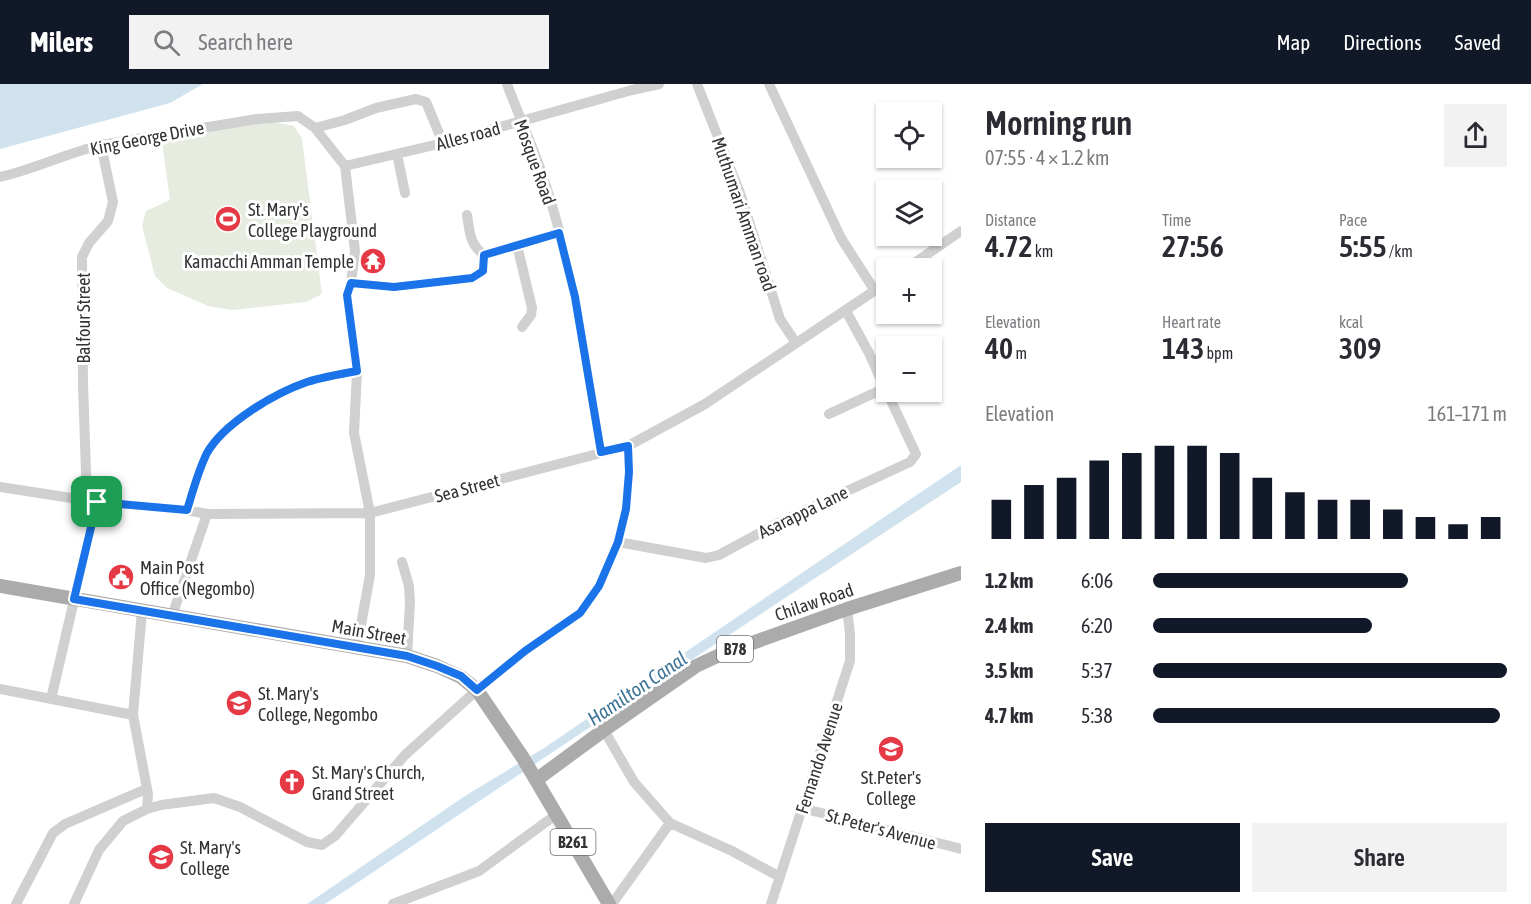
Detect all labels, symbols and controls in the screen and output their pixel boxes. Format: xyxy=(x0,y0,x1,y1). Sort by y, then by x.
search box xyxy=(129,15,549,69)
text: Milers xyxy=(30,26,93,58)
icon: search xyxy=(150,26,183,59)
text: Search here xyxy=(198,29,293,55)
text: Map xyxy=(1276,30,1310,54)
text: Directions xyxy=(1343,30,1422,54)
text: Saved xyxy=(1455,30,1501,54)
map controls xyxy=(876,102,942,402)
button: locate xyxy=(876,102,942,168)
text: Morning run xyxy=(985,104,1132,142)
button: share xyxy=(1444,104,1507,167)
street label: King George Drive xyxy=(88,117,206,159)
street label: Alles road xyxy=(433,117,503,155)
street label: Mosque Road xyxy=(510,117,560,207)
street label: Muthumari Amman road xyxy=(708,134,780,294)
text: 07:55 · 4 × 1.2 km xyxy=(985,146,1110,169)
button: layers xyxy=(876,180,942,246)
place label: St. Mary's College Playground xyxy=(248,199,377,241)
sports icon: St. Mary's College Playground xyxy=(213,204,243,234)
text: Distance xyxy=(985,211,1036,229)
text: Time xyxy=(1162,211,1191,229)
text: Pace xyxy=(1339,211,1367,229)
text: 4.72 xyxy=(985,229,1033,263)
text: 27:56 xyxy=(1162,229,1224,263)
text: 5:55 xyxy=(1339,229,1387,263)
text: km xyxy=(1033,242,1053,260)
text: /km xyxy=(1387,242,1413,260)
temple icon: Kamacchi Amman Temple xyxy=(358,246,388,276)
place label: Kamacchi Amman Temple xyxy=(184,251,354,272)
button: + xyxy=(876,258,942,324)
street label: Balfour Street xyxy=(73,272,94,364)
text: Elevation xyxy=(985,313,1040,331)
text: Heart rate xyxy=(1162,313,1221,331)
text: kcal xyxy=(1339,313,1363,331)
text: 40 xyxy=(985,331,1013,365)
text: 143 xyxy=(1162,331,1204,365)
text: 309 xyxy=(1339,331,1381,365)
button: − xyxy=(876,336,942,402)
text: m xyxy=(1013,344,1027,362)
text: bpm xyxy=(1204,344,1233,362)
text: Elevation xyxy=(985,402,1054,425)
text: 161–171 m xyxy=(1427,402,1507,425)
street label: Sea Street xyxy=(432,469,502,507)
pin xyxy=(71,476,122,527)
street label: Asarappa Lane xyxy=(755,481,851,543)
icon: arrive xyxy=(80,485,113,518)
place label: Main Post Office (Negombo) xyxy=(140,557,255,599)
public building icon: Main Post Office (Negombo) xyxy=(106,562,136,592)
text: 1.2 km xyxy=(985,569,1033,592)
text: 6:06 xyxy=(1081,569,1113,592)
street label: Chilaw Road xyxy=(772,579,856,625)
text: 2.4 km xyxy=(985,614,1033,637)
text: 6:20 xyxy=(1081,614,1113,637)
street label: Main Street xyxy=(330,615,408,649)
road number: B78 xyxy=(717,636,753,662)
water label: Hamilton Canal xyxy=(583,646,691,730)
text: 3.5 km xyxy=(985,659,1033,682)
text: 5:37 xyxy=(1081,659,1113,682)
place label: St. Mary's College, Negombo xyxy=(258,683,378,725)
school or university icon: St. Mary's College, Negombo xyxy=(224,688,254,718)
street label: Fernando Avenue xyxy=(791,700,847,816)
text: 4.7 km xyxy=(985,704,1033,727)
text: 5:38 xyxy=(1081,704,1113,727)
school or university icon: St.Peter's College xyxy=(876,734,906,764)
place label: St. Mary's Church, Grand Street xyxy=(312,762,425,804)
church icon: St. Mary's Church, Grand Street xyxy=(277,767,307,797)
place label: St.Peter's College xyxy=(861,767,921,809)
street label: St.Peter's Avenue xyxy=(824,804,938,854)
button: Save xyxy=(985,823,1240,892)
button: Share xyxy=(1252,823,1507,892)
road number: B261 xyxy=(550,829,596,855)
place label: St. Mary's College xyxy=(180,837,241,879)
school or university icon: St. Mary's College xyxy=(146,842,176,872)

